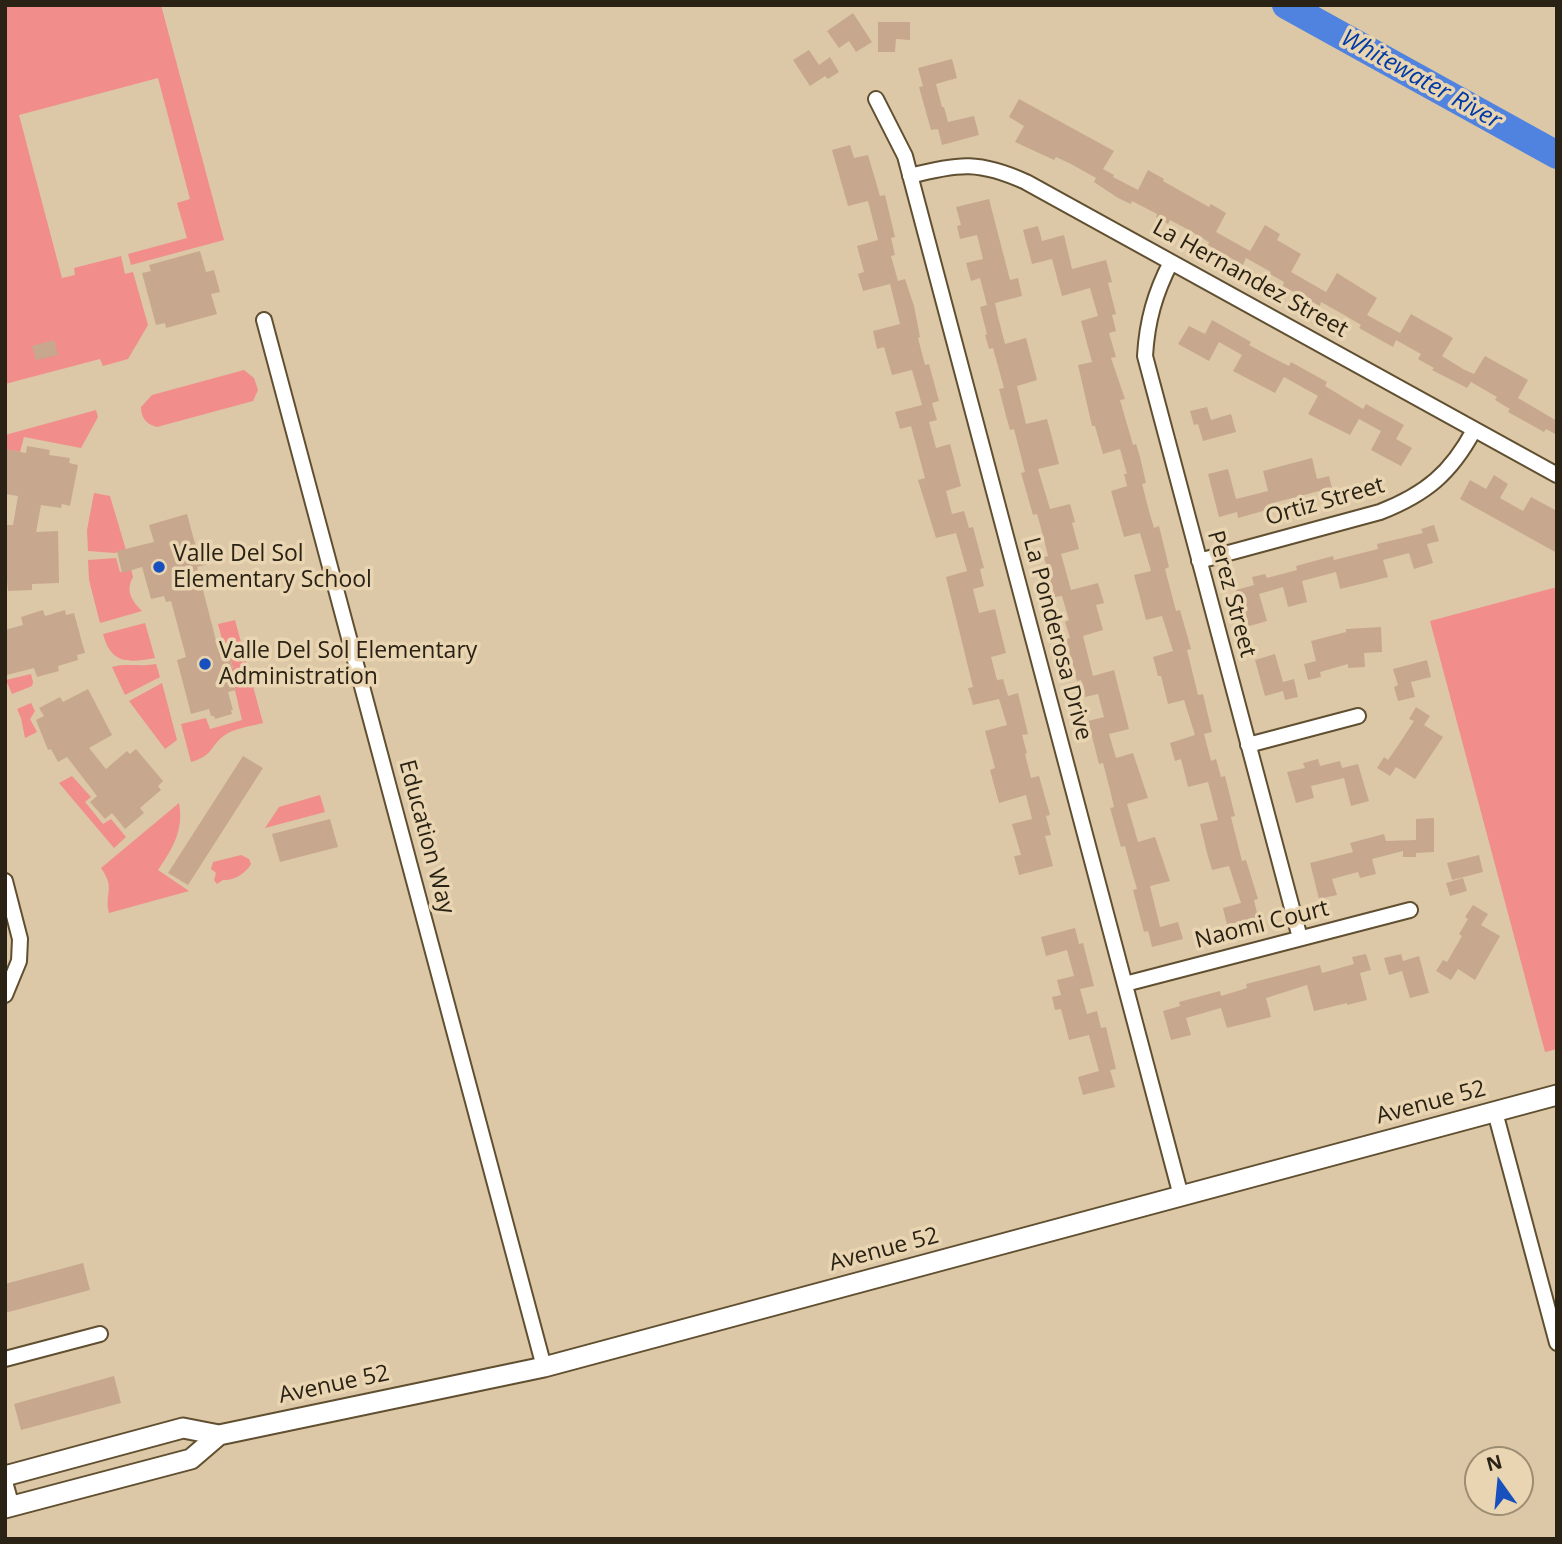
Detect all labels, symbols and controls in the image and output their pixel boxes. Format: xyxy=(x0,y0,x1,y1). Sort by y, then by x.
water label: Whitewater River xyxy=(1336,24,1506,136)
street label: La Hernandez Street xyxy=(1148,214,1352,344)
street label: Ortiz Street xyxy=(1262,472,1388,532)
street label: Perez Street xyxy=(1201,528,1261,660)
street label: La Ponderosa Drive xyxy=(1017,535,1097,743)
place label: Valle Del Sol Elementary School xyxy=(173,540,372,594)
marker: Valle Del Sol Elementary School xyxy=(151,559,167,575)
place label: Valle Del Sol Elementary Administration xyxy=(219,637,477,691)
marker: Valle Del Sol Elementary Administration xyxy=(197,656,213,672)
street label: Education Way xyxy=(392,757,460,917)
street label: Naomi Court xyxy=(1192,895,1332,955)
street label: Avenue 52 xyxy=(1373,1075,1489,1131)
street label: Avenue 52 xyxy=(826,1222,942,1278)
street label: Avenue 52 xyxy=(276,1360,392,1410)
north arrow xyxy=(1464,1446,1534,1516)
text: N xyxy=(1483,1448,1505,1477)

